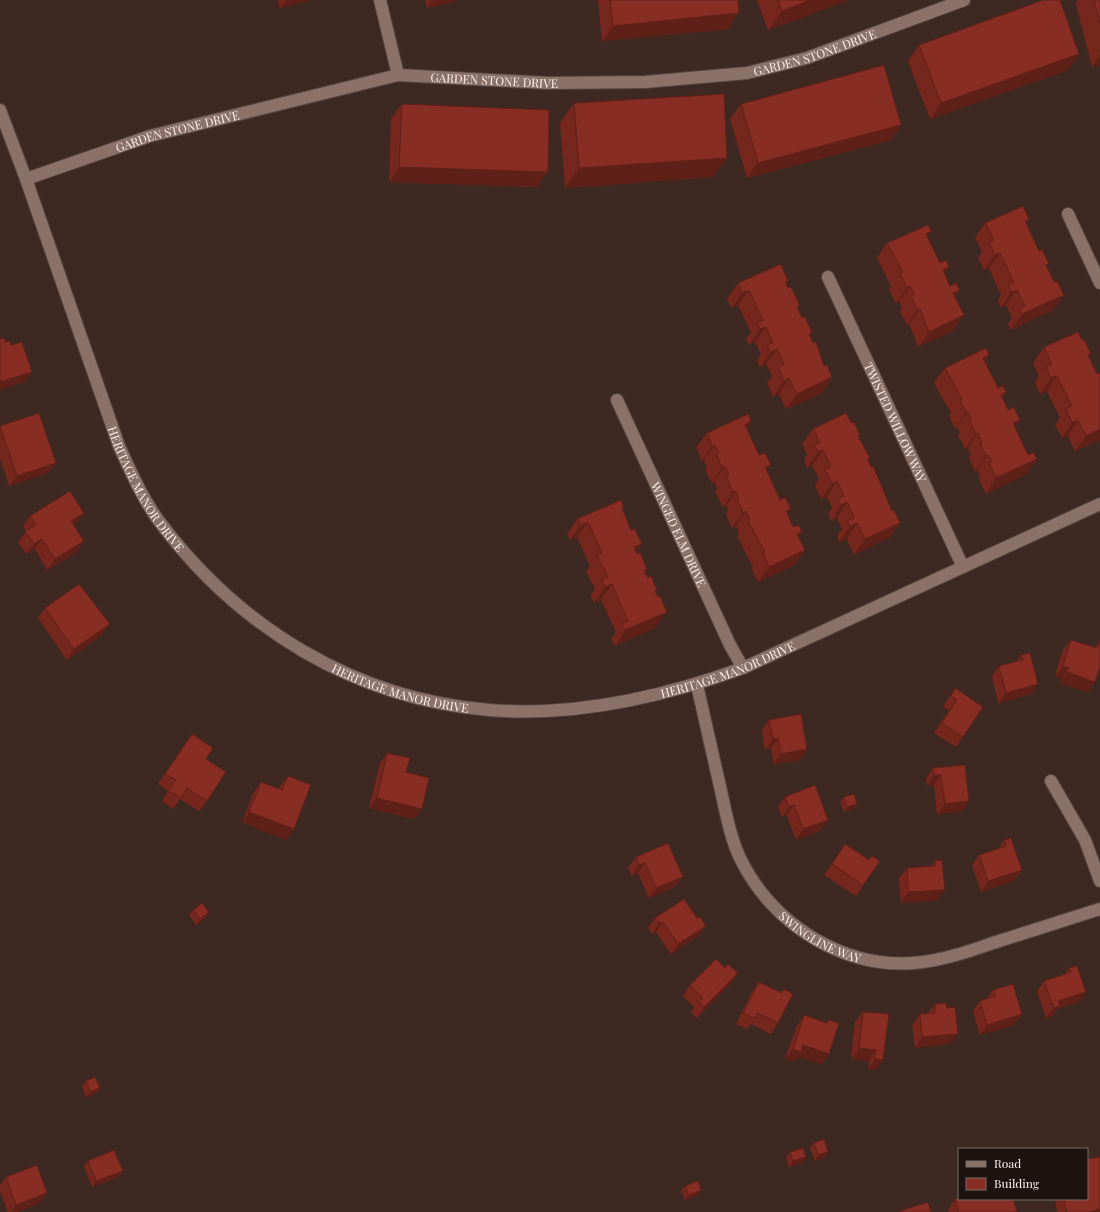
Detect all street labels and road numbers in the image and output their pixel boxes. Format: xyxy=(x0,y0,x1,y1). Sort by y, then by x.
street label: GARDEN STONE DRIVE xyxy=(752,25,878,79)
street label: GARDEN STONE DRIVE xyxy=(430,69,558,91)
street label: GARDEN STONE DRIVE xyxy=(113,106,241,155)
street label: TWISTED WILLOW WAY xyxy=(861,360,931,485)
street label: HERITAGE MANOR DRIVE xyxy=(105,424,188,555)
street label: WINGED ELM DRIVE xyxy=(647,478,710,589)
street label: HERITAGE MANOR DRIVE xyxy=(659,637,797,701)
street label: HERITAGE MANOR DRIVE xyxy=(329,660,470,716)
street label: SWINGLINE WAY xyxy=(776,908,864,966)

